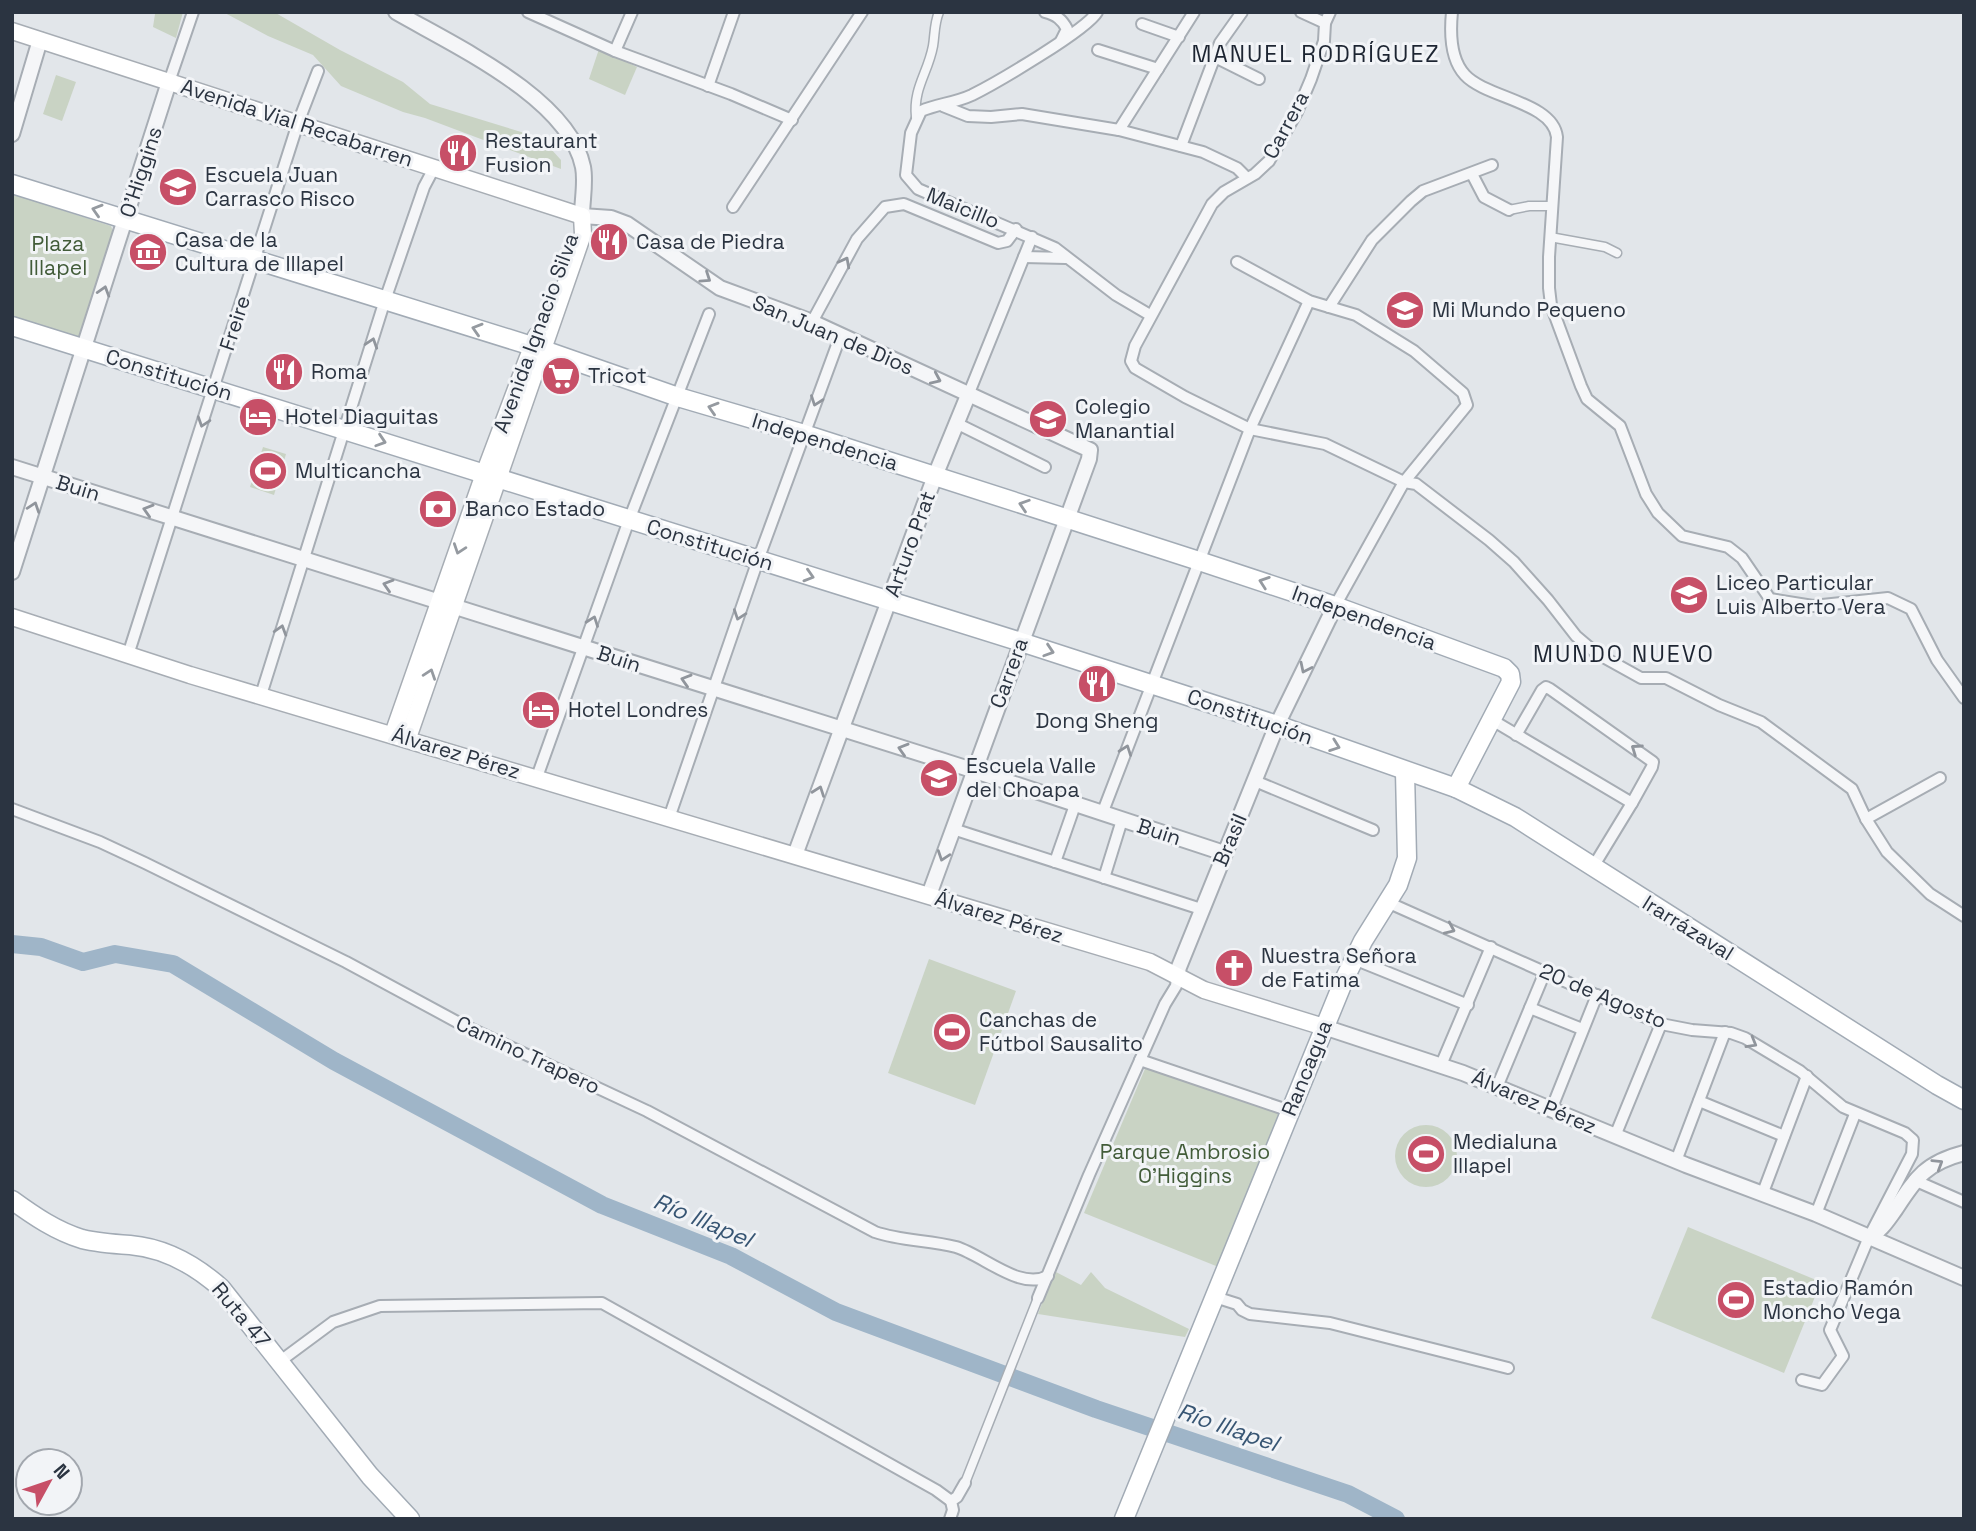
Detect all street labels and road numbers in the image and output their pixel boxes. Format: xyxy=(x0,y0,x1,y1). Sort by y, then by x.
street label: Avenida Vial Recabarren xyxy=(178,72,417,173)
street label: Carrera xyxy=(1256,86,1315,163)
street label: O'Higgins xyxy=(113,123,168,221)
street label: Maicillo xyxy=(923,181,1004,234)
street label: Avenida Ignacio Silva xyxy=(487,229,584,436)
street label: San Juan de Dios xyxy=(748,288,918,381)
street label: Freire xyxy=(213,292,256,354)
street label: Constitución xyxy=(103,342,236,407)
street label: Independencia xyxy=(749,406,901,477)
street label: Buin xyxy=(53,468,103,507)
street label: Arturo Prat xyxy=(878,487,941,601)
street label: Constitución xyxy=(644,512,777,577)
street label: Independencia xyxy=(1288,579,1440,656)
street label: Carrera xyxy=(983,634,1034,712)
street label: Buin xyxy=(594,639,645,678)
street label: Constitución xyxy=(1184,682,1317,751)
street label: Álvarez Pérez xyxy=(389,720,524,785)
street label: Brasil xyxy=(1206,809,1253,870)
street label: Buin xyxy=(1134,812,1185,851)
street label: Álvarez Pérez xyxy=(932,884,1067,949)
street label: Irarrázaval xyxy=(1637,889,1739,966)
street label: 20 de Agosto xyxy=(1536,957,1671,1034)
street label: Camino Trapero xyxy=(452,1009,605,1100)
street label: Rancagua xyxy=(1275,1016,1338,1120)
street label: Álvarez Pérez xyxy=(1468,1063,1601,1140)
street label: Ruta 47 xyxy=(206,1276,277,1353)

